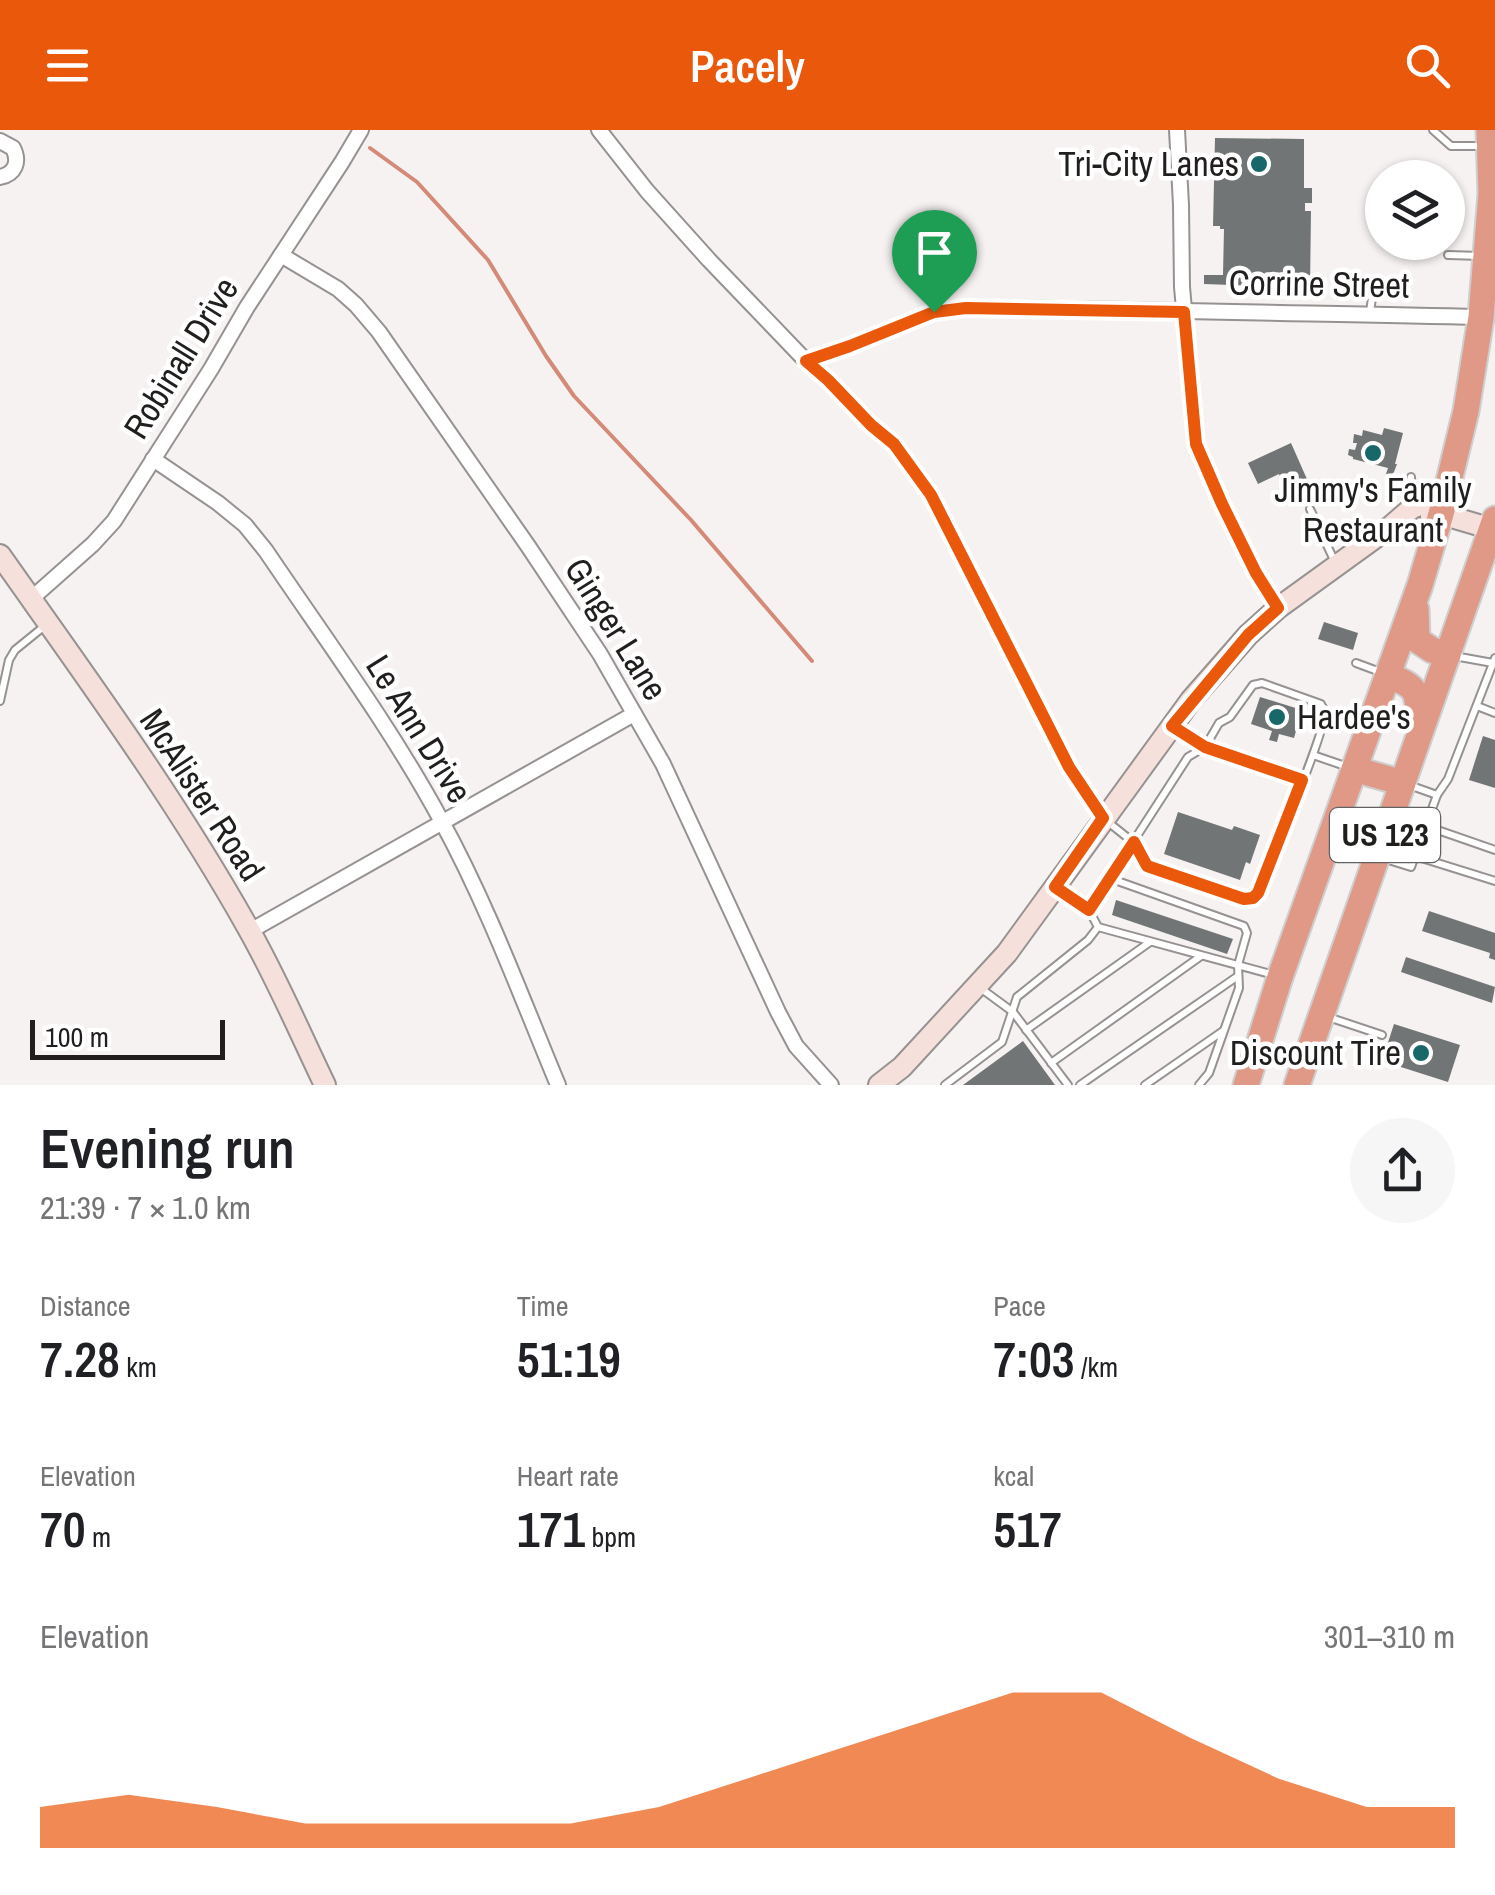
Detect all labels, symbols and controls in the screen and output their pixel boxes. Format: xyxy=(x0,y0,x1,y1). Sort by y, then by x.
text: Pacely xyxy=(690,35,805,96)
icon: menu xyxy=(40,38,95,93)
icon: search xyxy=(1400,38,1455,93)
place label: Tri-City Lanes xyxy=(1058,140,1239,187)
marker: Tri-City Lanes xyxy=(1248,153,1270,175)
map controls xyxy=(1365,160,1465,260)
button: layers xyxy=(1365,160,1465,260)
pin xyxy=(892,210,977,313)
icon: arrive xyxy=(907,225,962,280)
street label: Corrine Street xyxy=(1228,258,1410,309)
street label: Robinall Drive xyxy=(112,268,249,447)
marker: Jimmy's Family Restaurant xyxy=(1362,442,1384,464)
place label: Jimmy's Family Restaurant xyxy=(1274,466,1472,553)
street label: Ginger Lane xyxy=(554,549,679,709)
street label: Le Ann Drive xyxy=(356,646,483,812)
place label: Hardee's xyxy=(1297,693,1411,740)
street label: McAlister Road xyxy=(129,700,276,890)
marker: Hardee's xyxy=(1266,706,1288,728)
road number: US 123 xyxy=(1330,808,1440,862)
scale bar xyxy=(30,1015,225,1060)
text: 100 m xyxy=(45,1018,109,1056)
place label: Discount Tire xyxy=(1230,1029,1401,1076)
marker: Discount Tire xyxy=(1410,1042,1432,1064)
text: Evening run xyxy=(40,1111,295,1185)
button: share xyxy=(1350,1118,1455,1223)
text: 21:39 · 7 × 1.0 km xyxy=(40,1186,251,1229)
text: Distance xyxy=(40,1287,131,1325)
text: Time xyxy=(517,1287,568,1325)
text: Pace xyxy=(993,1287,1046,1325)
text: 7.28 xyxy=(40,1325,120,1393)
text: 51:19 xyxy=(517,1325,621,1393)
text: 7:03 xyxy=(993,1325,1075,1393)
text: km xyxy=(120,1348,157,1386)
text: /km xyxy=(1075,1348,1118,1386)
text: Elevation xyxy=(40,1457,136,1495)
text: Heart rate xyxy=(517,1457,619,1495)
text: kcal xyxy=(993,1457,1034,1495)
text: 70 xyxy=(40,1495,86,1563)
text: 171 xyxy=(517,1495,585,1563)
text: 517 xyxy=(993,1495,1062,1563)
text: m xyxy=(86,1518,111,1556)
text: bpm xyxy=(585,1518,636,1556)
text: Elevation xyxy=(40,1615,149,1658)
text: 301–310 m xyxy=(1324,1615,1455,1658)

